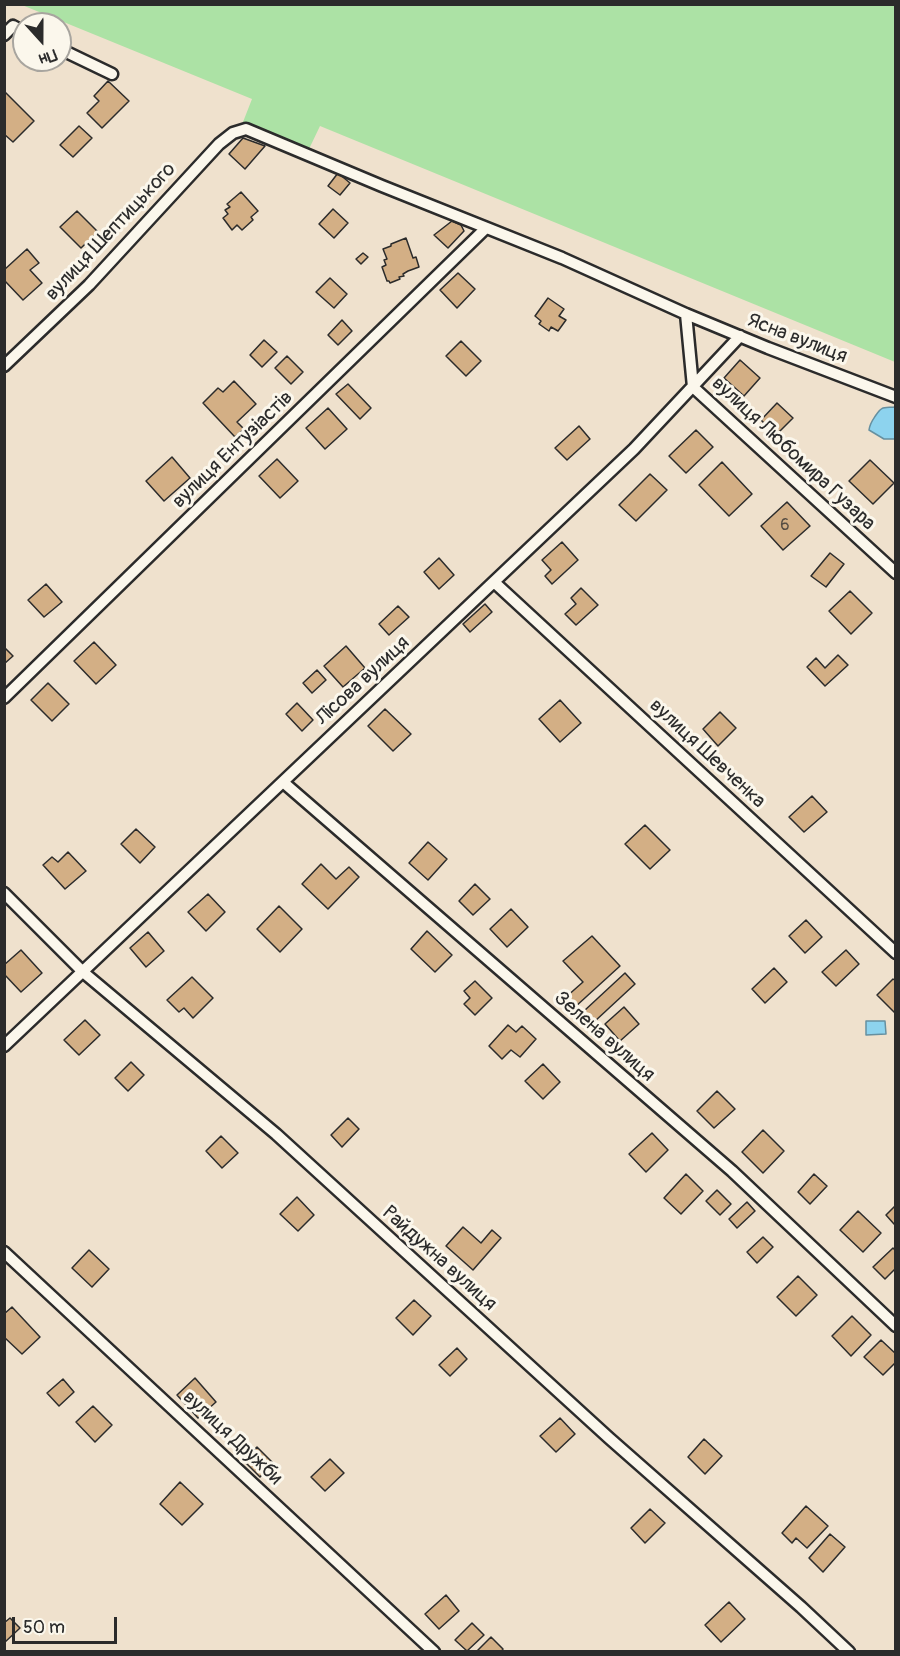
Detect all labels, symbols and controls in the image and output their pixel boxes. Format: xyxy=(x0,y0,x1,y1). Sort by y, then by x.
north arrow xyxy=(12,12,72,72)
text: Пн xyxy=(36,44,60,69)
street label: вулиця Шептицького xyxy=(41,158,181,306)
street label: Ясна вулиця xyxy=(744,309,850,369)
street label: вулиця Любомира Гузара xyxy=(706,372,880,536)
street label: вулиця Ентузіастів xyxy=(168,386,298,514)
house number: 6 xyxy=(780,516,790,536)
street label: Лісова вулиця xyxy=(311,631,415,731)
street label: вулиця Шевченка xyxy=(644,694,770,814)
street label: Зелена вулиця xyxy=(549,987,659,1087)
street label: Райдужна вулиця xyxy=(377,1201,501,1317)
street label: вулиця Дружби xyxy=(177,1386,287,1490)
scale bar xyxy=(15,1605,120,1643)
text: 50 m xyxy=(23,1616,65,1639)

